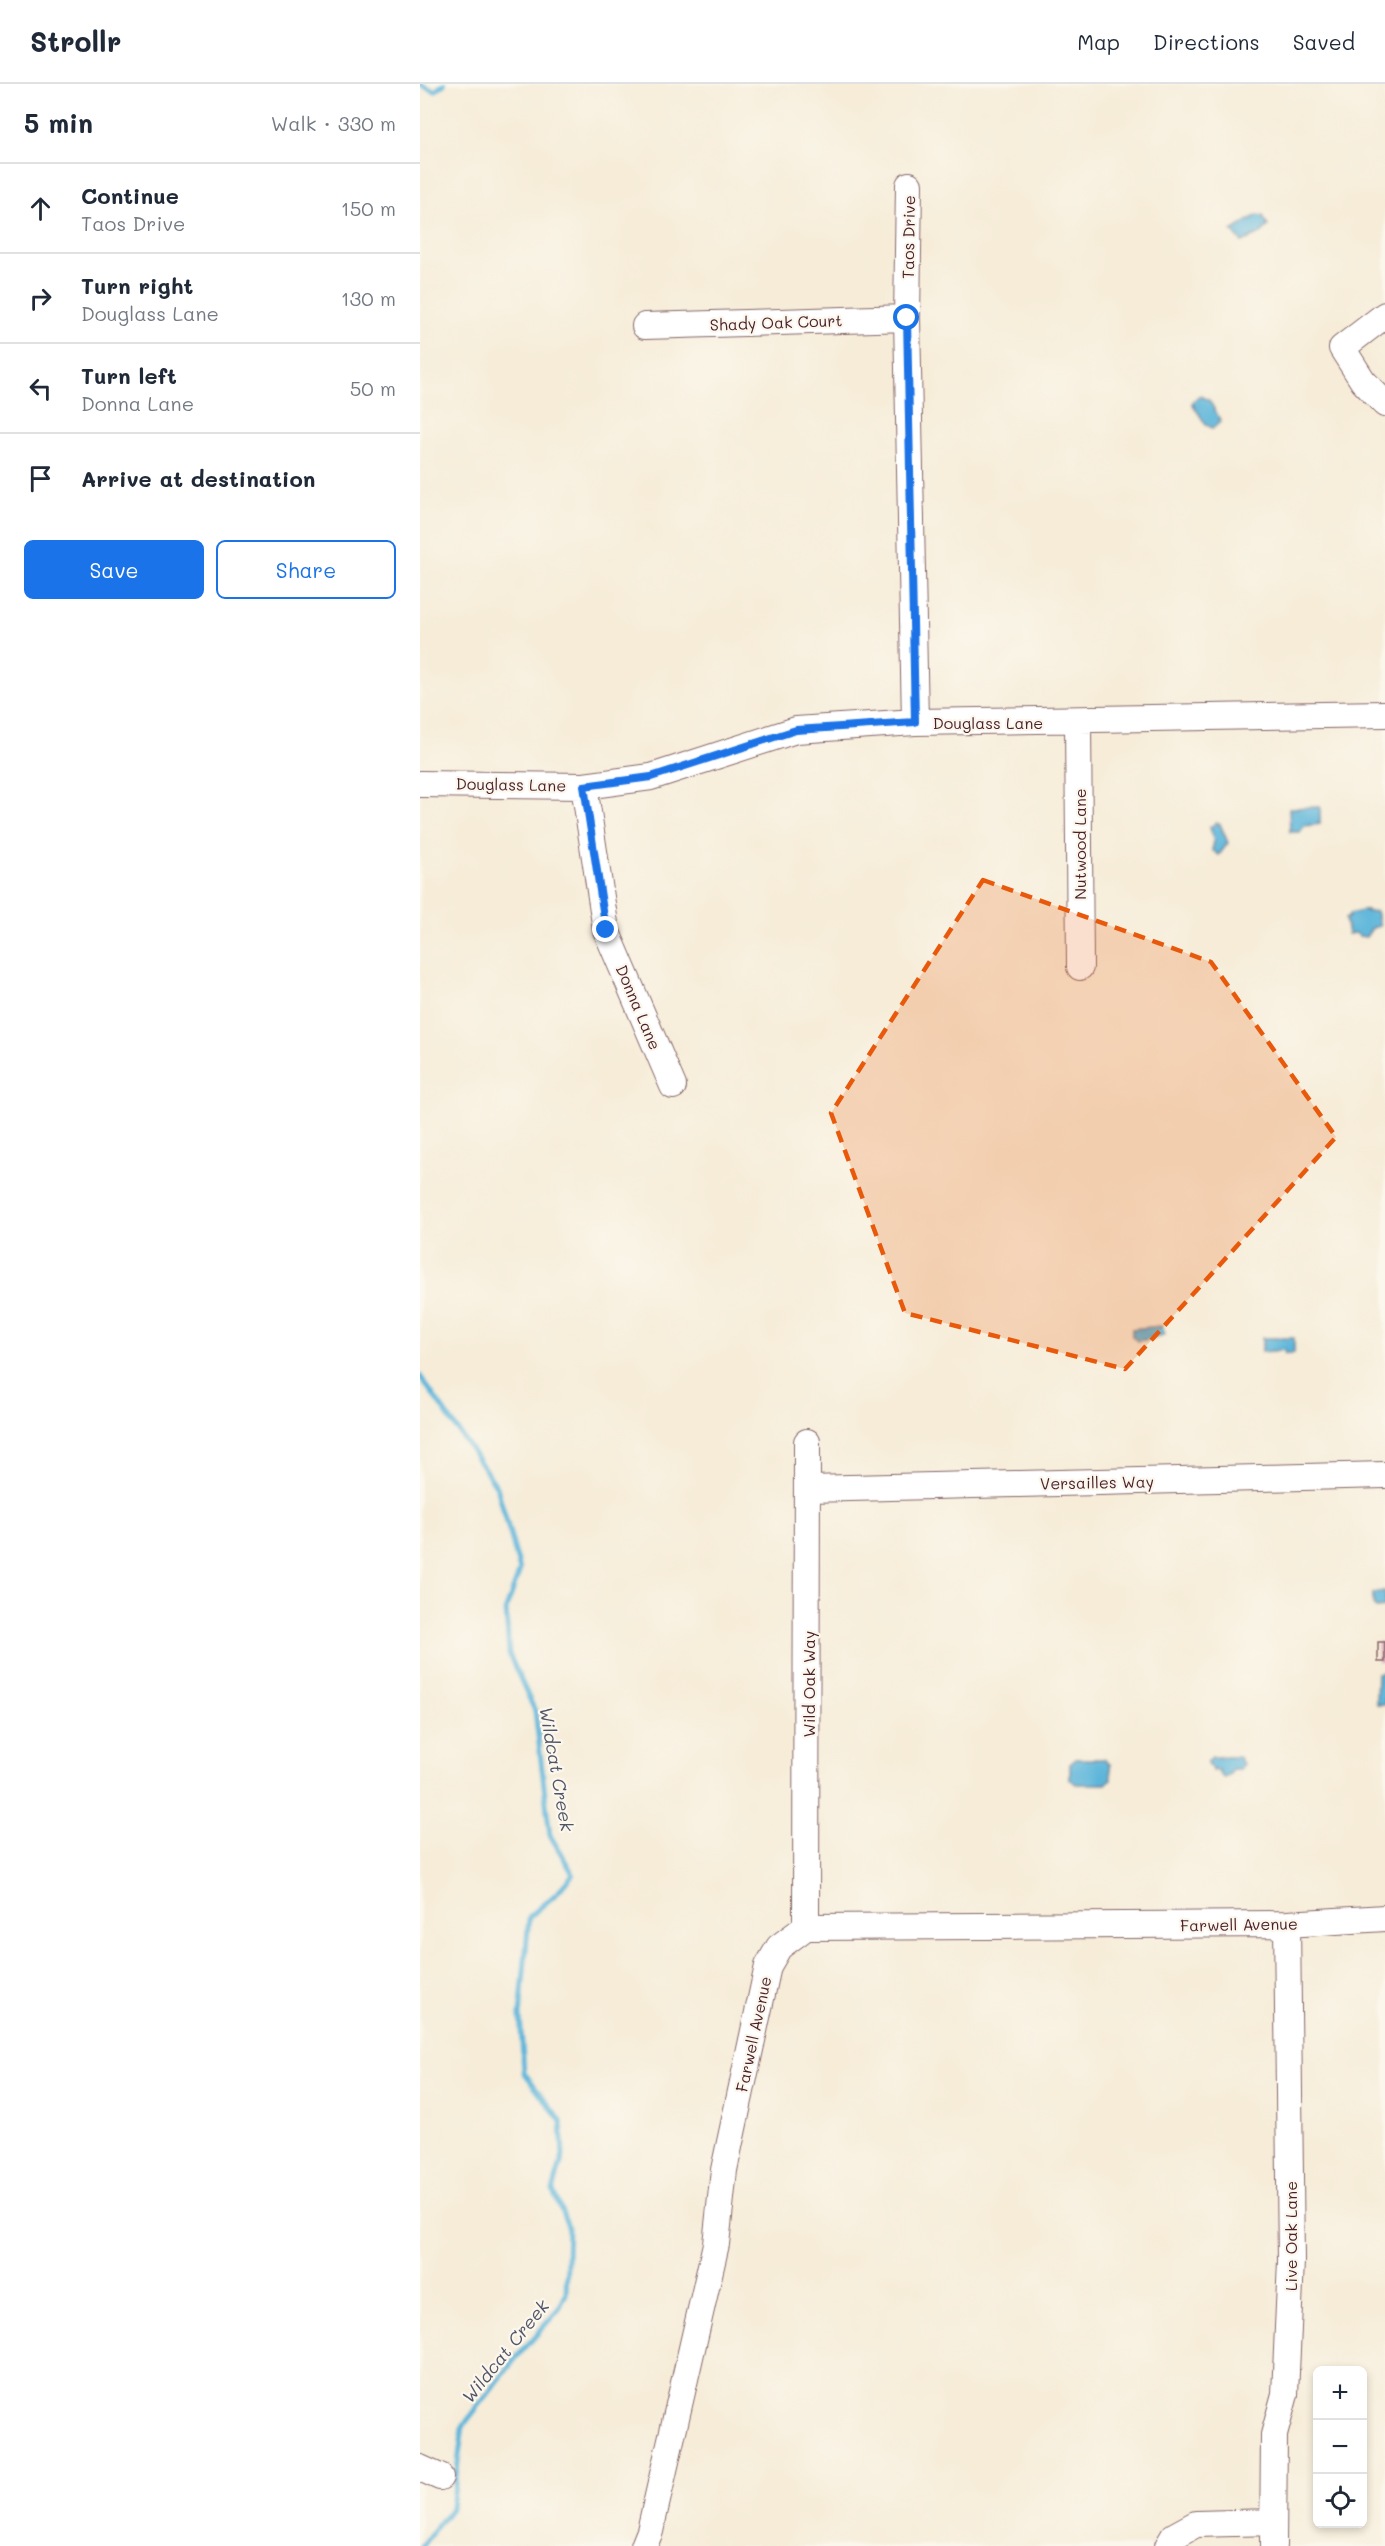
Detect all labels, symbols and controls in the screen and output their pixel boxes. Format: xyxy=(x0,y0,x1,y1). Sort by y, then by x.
text: Strollr xyxy=(30,23,121,59)
text: Map xyxy=(1077,28,1120,55)
text: Directions xyxy=(1153,28,1260,55)
text: Saved xyxy=(1293,28,1355,55)
text: 5 min xyxy=(24,106,93,140)
text: Walk · 330 m xyxy=(271,110,396,136)
text: Continue xyxy=(81,181,179,210)
icon: ahead xyxy=(24,192,57,225)
text: 150 m xyxy=(341,195,396,221)
street label: Taos Drive xyxy=(897,195,919,279)
text: Taos Drive xyxy=(81,210,185,236)
text: Turn right xyxy=(81,271,193,300)
icon: right xyxy=(24,282,57,315)
text: 130 m xyxy=(341,285,396,311)
text: Douglass Lane xyxy=(81,300,219,326)
route start xyxy=(893,304,919,330)
street label: Shady Oak Court xyxy=(709,309,843,335)
text: Turn left xyxy=(81,361,177,390)
icon: left xyxy=(24,372,57,405)
text: 50 m xyxy=(350,375,396,401)
text: Donna Lane xyxy=(81,390,194,416)
icon: arrive xyxy=(24,462,57,495)
text: Arrive at destination xyxy=(81,464,316,493)
button: Save xyxy=(24,540,204,599)
button: Share xyxy=(216,540,396,599)
street label: Douglass Lane xyxy=(933,712,1043,733)
street label: Douglass Lane xyxy=(456,773,566,795)
street label: Nutwood Lane xyxy=(1069,788,1090,900)
route end xyxy=(592,916,618,942)
street label: Donna Lane xyxy=(612,961,666,1053)
street label: Versailles Way xyxy=(1040,1471,1154,1493)
street label: Wild Oak Way xyxy=(798,1631,819,1737)
water label: Wildcat Creek xyxy=(534,1705,580,1834)
street label: Farwell Avenue xyxy=(1180,1912,1298,1936)
street label: Farwell Avenue xyxy=(730,1974,776,2094)
street label: Live Oak Lane xyxy=(1280,2181,1301,2291)
water label: Wildcat Creek xyxy=(456,2294,554,2408)
map controls xyxy=(1313,2366,1367,2528)
button: + xyxy=(1313,2366,1367,2420)
button: − xyxy=(1313,2420,1367,2474)
button: locate xyxy=(1313,2474,1367,2528)

